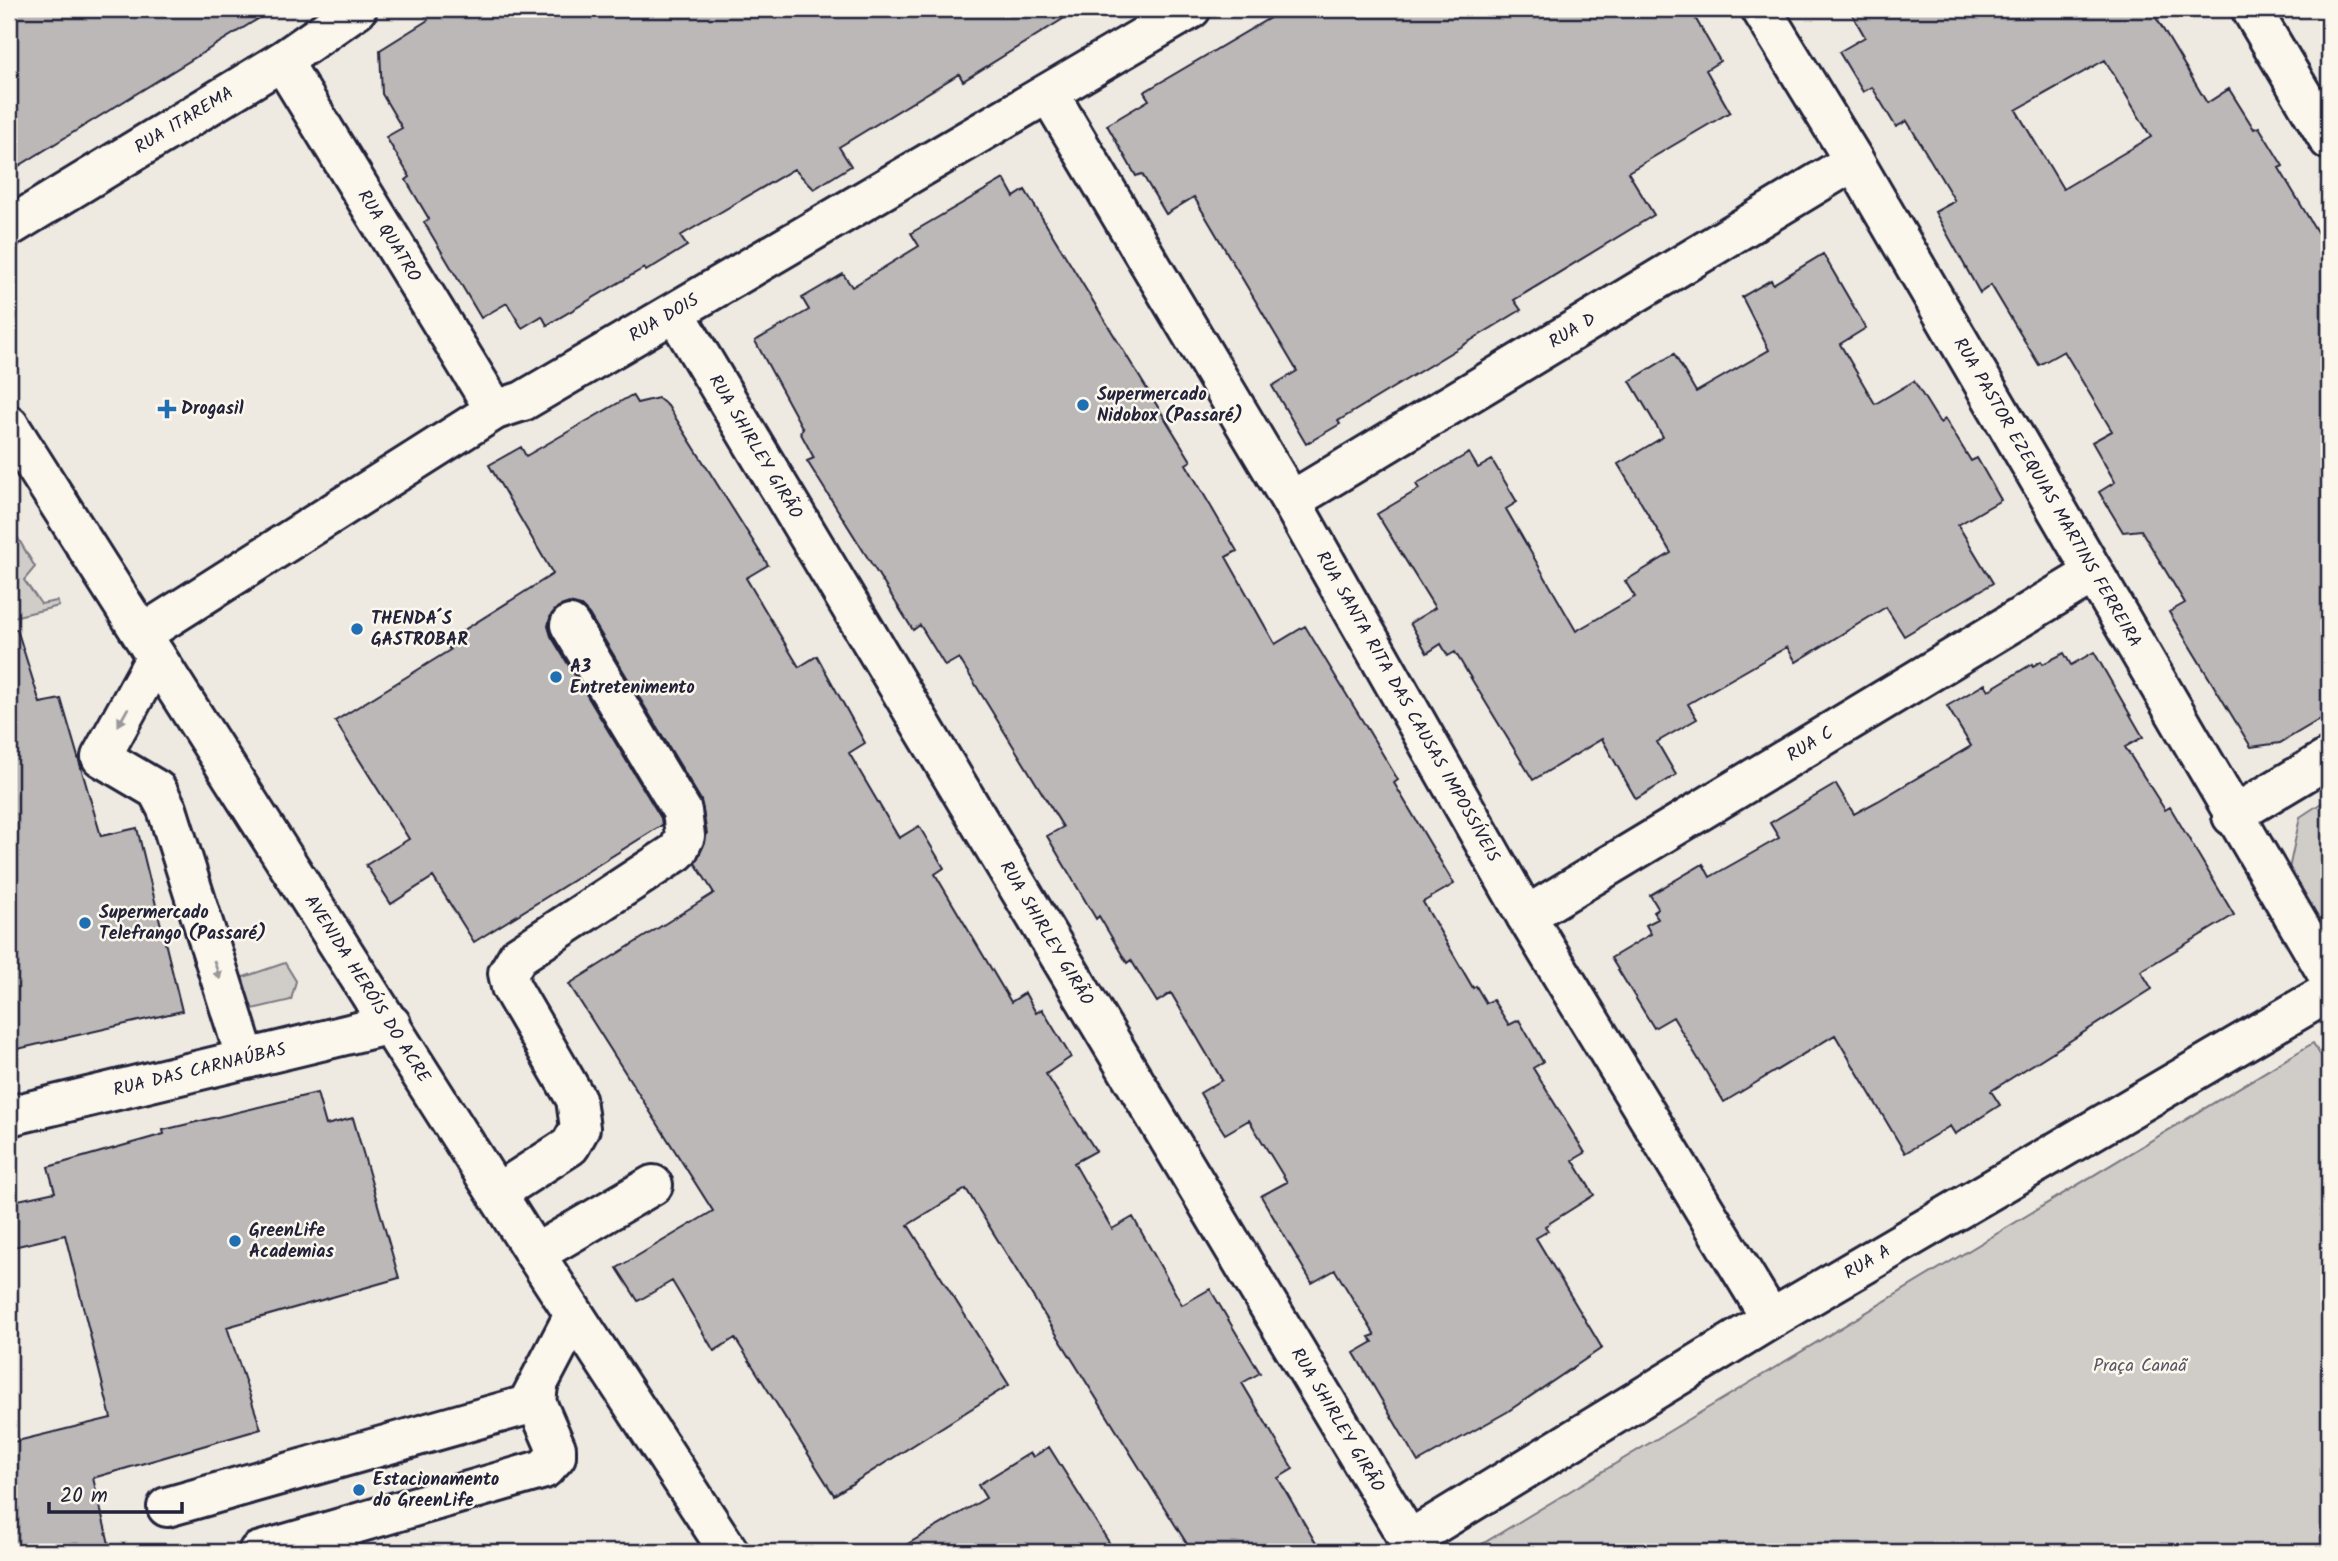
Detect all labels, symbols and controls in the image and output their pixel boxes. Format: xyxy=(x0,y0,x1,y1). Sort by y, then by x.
street label: RUA ITAREMA xyxy=(129,79,240,162)
street label: RUA QUATRO xyxy=(349,184,428,288)
street label: RUA DOIS xyxy=(623,286,705,350)
street label: RUA D xyxy=(1543,305,1602,357)
street label: RUA PASTOR EZEQUIAS MARTINS FERREIRA xyxy=(1945,332,2149,653)
street label: RUA SHIRLEY GIRÃO xyxy=(700,369,810,525)
place label: Supermercado Nidobox (Passaré) xyxy=(1097,381,1243,431)
place label: Drogasil xyxy=(181,395,244,424)
marker: Supermercado Nidobox (Passaré) xyxy=(1075,397,1091,413)
marker: Drogasil xyxy=(159,401,175,417)
street label: RUA SANTA RITA DAS CAUSAS IMPOSSÍVEIS xyxy=(1308,546,1507,868)
place label: THENDA´S GASTROBAR xyxy=(371,605,468,655)
marker: THENDA´S GASTROBAR xyxy=(349,621,365,637)
place label: A3 Entretenimento xyxy=(570,653,695,703)
marker: A3 Entretenimento xyxy=(548,669,564,685)
one-way arrow xyxy=(118,707,130,727)
street label: RUA C xyxy=(1781,719,1839,770)
street label: RUA SHIRLEY GIRÃO xyxy=(992,856,1101,1011)
street label: AVENIDA HERÓIS DO ACRE xyxy=(296,889,438,1089)
place label: Supermercado Telefrango (Passaré) xyxy=(99,899,266,949)
marker: Supermercado Telefrango (Passaré) xyxy=(77,915,93,931)
one-way arrow xyxy=(213,959,223,980)
street label: RUA DAS CARNAÚBAS xyxy=(110,1035,289,1105)
place label: GreenLife Academias xyxy=(249,1217,334,1267)
marker: GreenLife Academias xyxy=(227,1233,243,1249)
street label: RUA A xyxy=(1838,1237,1897,1288)
street label: RUA SHIRLEY GIRÃO xyxy=(1283,1342,1392,1498)
park label: Praça Canaã xyxy=(2093,1352,2188,1381)
place label: Estacionamento do GreenLife xyxy=(373,1466,499,1516)
scale bar xyxy=(49,1470,182,1514)
text: 20 m xyxy=(60,1480,108,1513)
marker: Estacionamento do GreenLife xyxy=(351,1482,367,1498)

